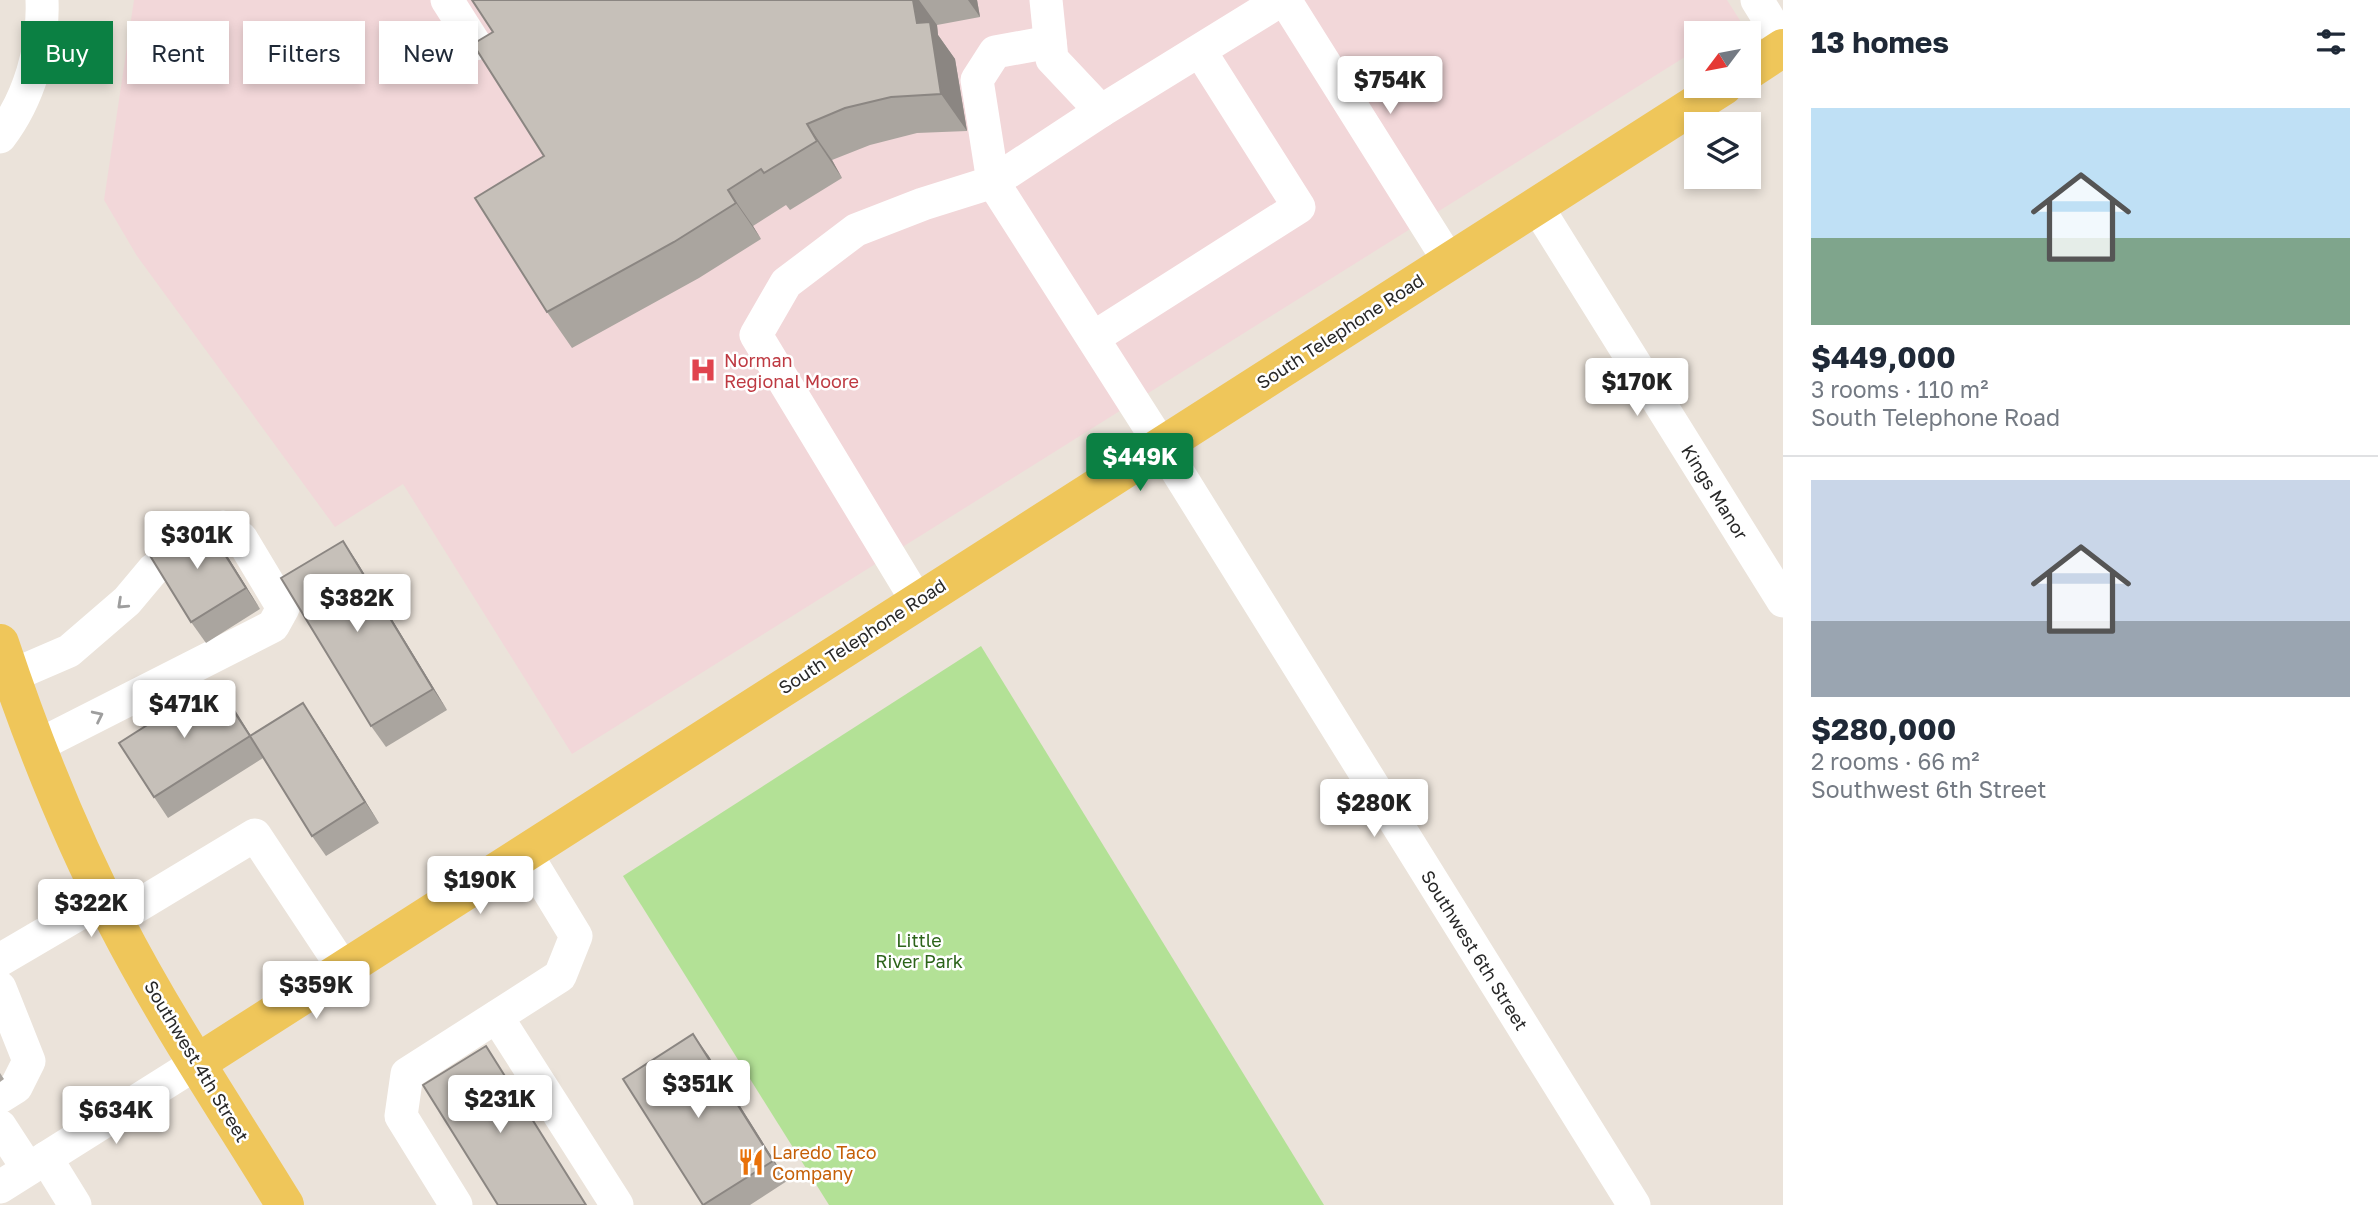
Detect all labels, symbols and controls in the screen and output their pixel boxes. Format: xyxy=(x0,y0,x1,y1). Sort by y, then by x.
chip: Buy xyxy=(21,21,113,84)
chip: Rent xyxy=(127,21,229,84)
chip: Filters xyxy=(243,21,365,84)
chip: New xyxy=(379,21,478,84)
north arrow xyxy=(1684,21,1760,98)
map controls xyxy=(1684,21,1761,189)
icon: filters xyxy=(2312,23,2350,61)
text: 13 homes xyxy=(1811,24,1949,60)
pin: $754K xyxy=(1341,57,1439,116)
text: $754K xyxy=(1353,65,1427,93)
button: layers xyxy=(1684,112,1761,189)
icon: home xyxy=(2018,154,2144,280)
street label: South Telephone Road xyxy=(1252,269,1428,393)
text: $449,000 xyxy=(1811,339,1956,375)
place label: Norman Regional Moore xyxy=(724,349,859,392)
hospital icon: Norman Regional Moore xyxy=(688,355,718,385)
pin: $170K xyxy=(1588,358,1686,418)
text: $170K xyxy=(1601,367,1673,395)
text: 3 rooms · 110 m² xyxy=(1811,375,1988,403)
text: South Telephone Road xyxy=(1811,403,2060,431)
pin: $449K xyxy=(1091,434,1189,493)
street label: Kings Manor xyxy=(1677,440,1753,544)
text: $449K xyxy=(1102,442,1178,470)
pin: $301K xyxy=(148,512,246,571)
text: $301K xyxy=(161,520,233,548)
icon: home xyxy=(2018,526,2144,652)
pin: $382K xyxy=(308,574,406,634)
street label: South Telephone Road xyxy=(774,574,950,698)
text: $382K xyxy=(320,583,394,611)
one-way arrow xyxy=(117,596,130,609)
pin: $471K xyxy=(135,680,233,740)
text: $471K xyxy=(149,689,219,717)
one-way arrow xyxy=(91,710,103,724)
text: $280,000 xyxy=(1811,711,1956,747)
text: 2 rooms · 66 m² xyxy=(1811,747,1980,775)
text: Southwest 6th Street xyxy=(1811,775,2047,803)
pin: $280K xyxy=(1325,780,1423,839)
text: $280K xyxy=(1336,788,1412,816)
pin: $190K xyxy=(431,856,529,916)
text: $190K xyxy=(443,865,517,893)
street label: Southwest 6th Street xyxy=(1417,866,1533,1034)
pin: $322K xyxy=(42,880,140,939)
text: $322K xyxy=(54,888,128,916)
park label: Little River Park xyxy=(875,929,963,972)
pin: $359K xyxy=(267,962,365,1021)
text: $359K xyxy=(279,970,353,998)
street label: Southwest 4th Street xyxy=(140,976,254,1146)
pin: $351K xyxy=(649,1060,747,1120)
text: $351K xyxy=(662,1069,734,1097)
pin: $231K xyxy=(451,1076,549,1135)
text: $231K xyxy=(464,1084,536,1112)
pin: $634K xyxy=(67,1086,165,1146)
text: $634K xyxy=(78,1095,154,1123)
place label: Laredo Taco Company xyxy=(772,1141,877,1184)
restaurant icon: Laredo Taco Company xyxy=(736,1147,766,1177)

